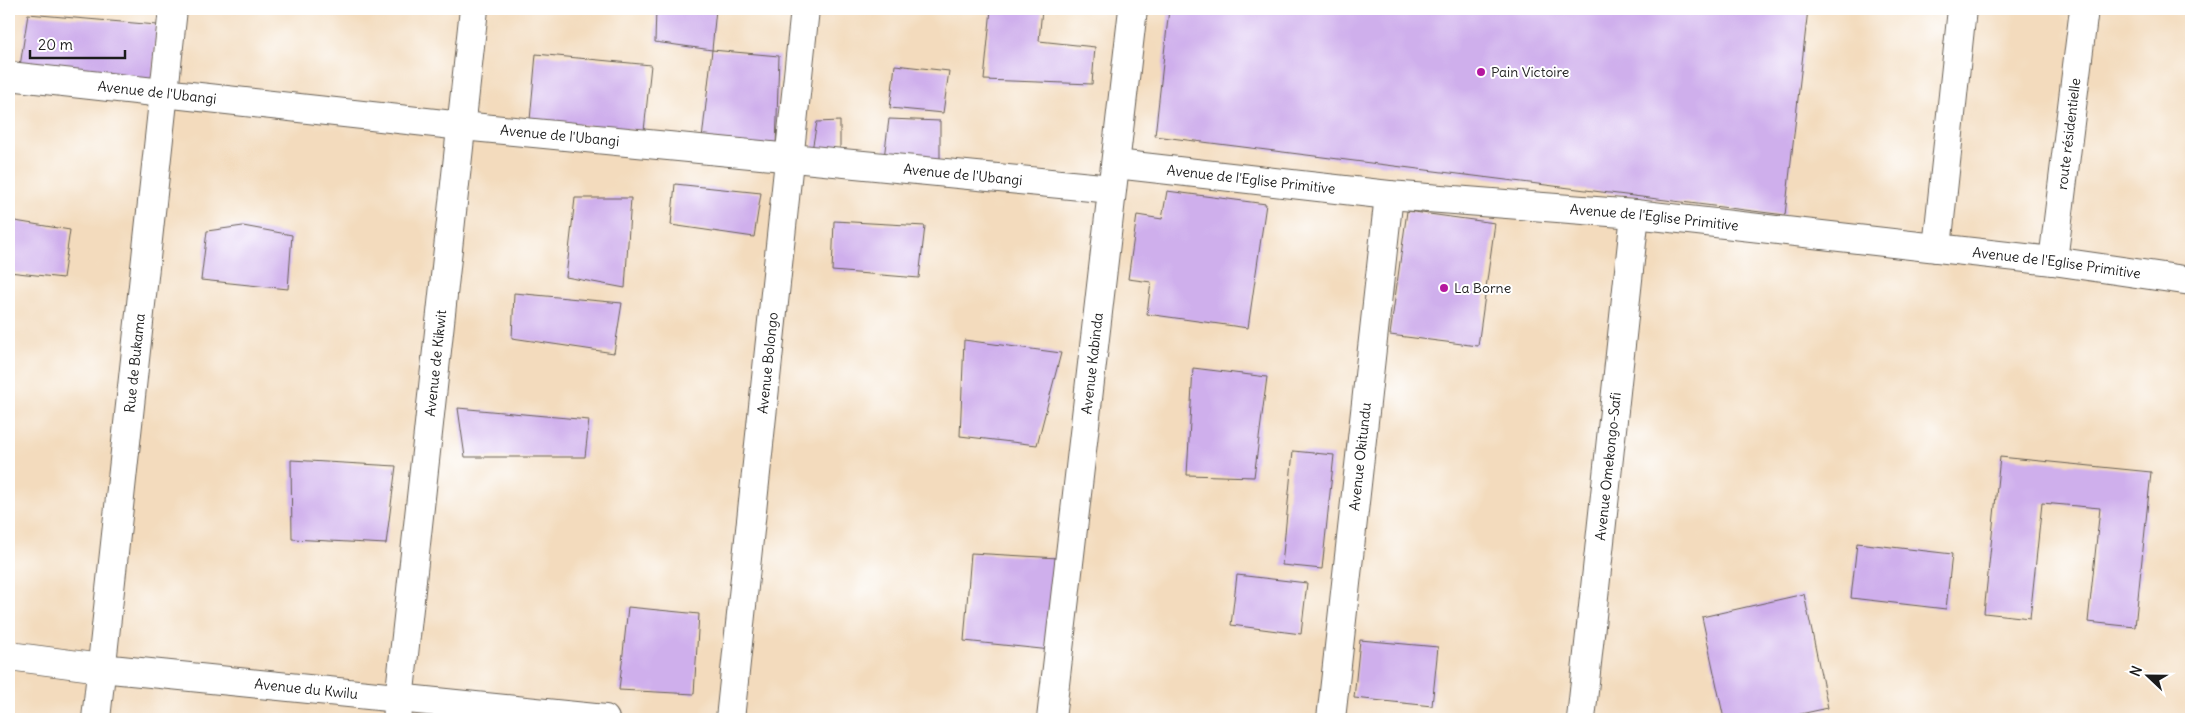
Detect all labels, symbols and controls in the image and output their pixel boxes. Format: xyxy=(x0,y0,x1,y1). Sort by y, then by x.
scale bar xyxy=(30,28,125,60)
text: 20 m xyxy=(38,35,73,54)
place label: Pain Victoire xyxy=(1491,63,1569,81)
marker: Pain Victoire xyxy=(1475,66,1487,78)
street label: Avenue de l'Ubangi xyxy=(97,77,217,108)
street label: route résidentielle xyxy=(2053,77,2084,191)
street label: Avenue de l'Ubangi xyxy=(499,121,620,150)
street label: Avenue de l'Ubangi xyxy=(903,160,1023,189)
street label: Avenue de l'Eglise Primitive xyxy=(1166,161,1336,198)
street label: Avenue de l'Eglise Primitive xyxy=(1569,200,1740,235)
street label: Avenue de l'Eglise Primitive xyxy=(1972,243,2142,283)
place label: La Borne xyxy=(1454,279,1511,297)
marker: La Borne xyxy=(1438,282,1450,294)
street label: Avenue de Kikwit xyxy=(421,309,450,417)
street label: Avenue Bolongo xyxy=(753,311,782,415)
street label: Avenue Kabinda xyxy=(1077,312,1107,415)
street label: Rue de Bukama xyxy=(120,313,149,414)
street label: Avenue Omekongo-Safi xyxy=(1591,391,1625,541)
street label: Avenue Okitundu xyxy=(1345,402,1375,512)
north arrow xyxy=(2122,650,2172,700)
text: N xyxy=(2126,663,2146,679)
street label: Avenue du Kwilu xyxy=(254,675,359,703)

